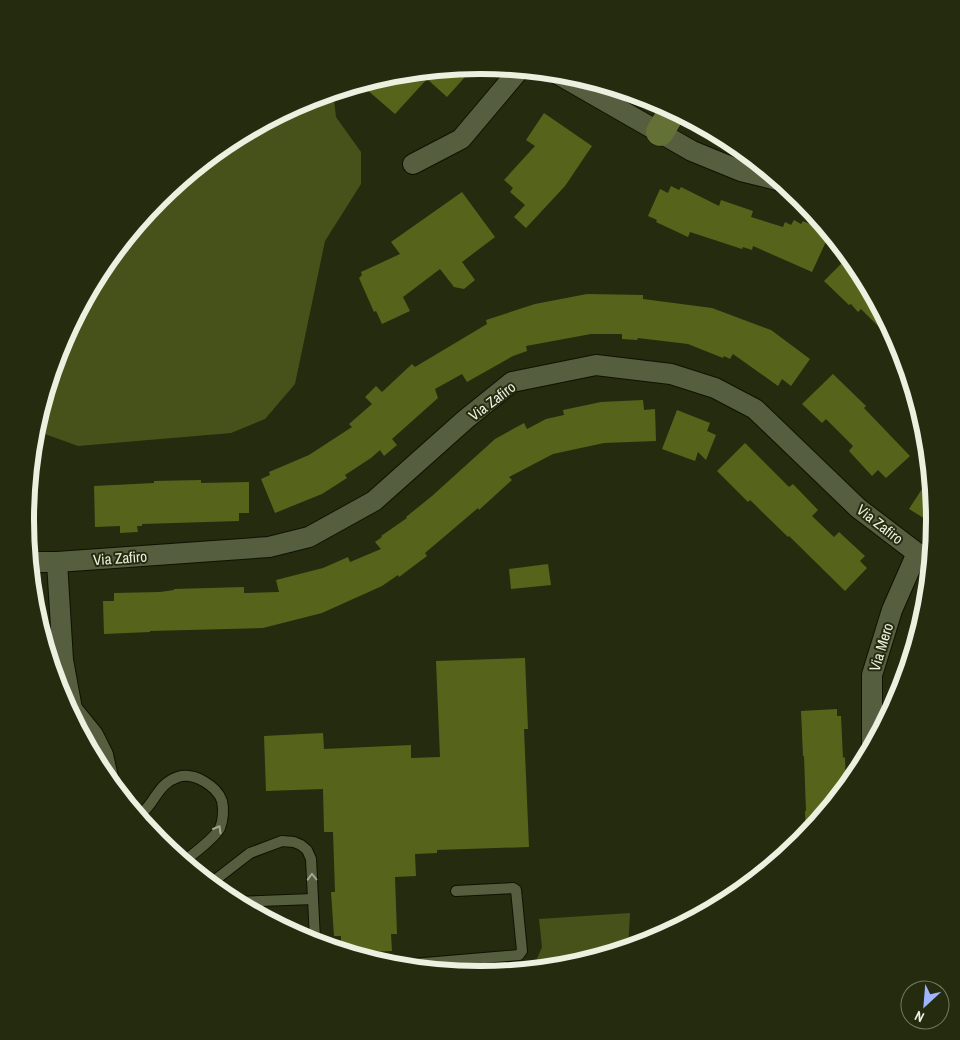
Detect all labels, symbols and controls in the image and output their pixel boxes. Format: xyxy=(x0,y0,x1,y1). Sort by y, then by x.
street label: Via Zafiro xyxy=(464,376,520,426)
street label: Via Zafiro xyxy=(852,499,908,549)
street label: Via Zafiro xyxy=(92,546,148,570)
street label: Via Mero xyxy=(864,620,898,674)
one-way arrow xyxy=(211,825,221,834)
one-way arrow xyxy=(306,873,317,881)
north arrow xyxy=(900,980,950,1030)
text: N xyxy=(912,1007,927,1027)

